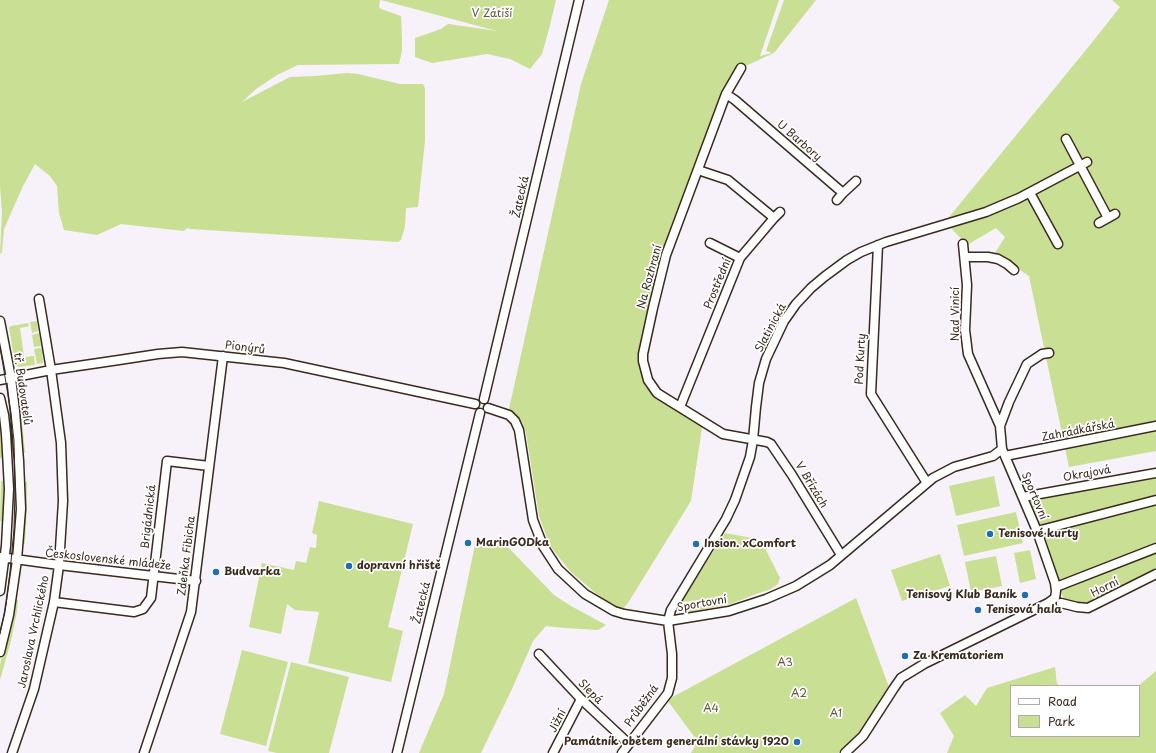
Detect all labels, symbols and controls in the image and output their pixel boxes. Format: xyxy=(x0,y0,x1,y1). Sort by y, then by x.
park label: V Zátiší xyxy=(472,7,512,21)
street label: U Barbory xyxy=(774,118,824,164)
street label: Žatecká xyxy=(510,175,532,219)
street label: Na Rozhraní xyxy=(635,243,665,311)
street label: Prostřední xyxy=(702,257,734,311)
street label: Nad Vinicí xyxy=(949,287,963,341)
street label: Slatinická xyxy=(753,301,789,355)
street label: Pod Kurty xyxy=(853,333,869,385)
street label: Pionýrů xyxy=(224,339,266,357)
street label: tř. Budovatelů xyxy=(10,352,34,426)
street label: Zahrádkářská xyxy=(1040,417,1116,445)
street label: V Břízách xyxy=(792,459,830,511)
street label: Okrajová xyxy=(1062,463,1112,485)
street label: Sportovní xyxy=(1018,470,1050,522)
street label: Brigádnická xyxy=(139,484,159,550)
street label: Zdeňka Fibicha xyxy=(176,515,198,597)
place label: Tenisové kurty xyxy=(998,527,1079,541)
marker: Tenisové kurty xyxy=(985,529,995,539)
place label: MarinGODka xyxy=(476,536,549,550)
place label: Insion. xComfort xyxy=(704,537,796,551)
marker: MarinGODka xyxy=(463,538,473,548)
marker: Insion. xComfort xyxy=(691,539,701,549)
street label: Československé mládeže xyxy=(44,547,172,573)
place label: dopravní hřiště xyxy=(357,559,441,573)
marker: dopravní hřiště xyxy=(344,561,354,571)
place label: Budvarka xyxy=(224,565,281,579)
marker: Budvarka xyxy=(211,567,221,577)
street label: Jaroslava Vrchlického xyxy=(16,574,52,690)
street label: Horní xyxy=(1089,575,1121,601)
street label: Žatecká xyxy=(410,581,434,625)
place label: Tenisový Klub Baník xyxy=(906,588,1017,602)
marker: Tenisový Klub Baník xyxy=(1020,590,1030,600)
street label: Sportovní xyxy=(676,593,728,615)
place label: Tenisová hala xyxy=(986,603,1062,617)
marker: Tenisová hala xyxy=(973,605,983,615)
place label: Za Krematoriem xyxy=(913,649,1004,663)
marker: Za Krematoriem xyxy=(900,651,910,661)
park label: A3 xyxy=(777,656,793,670)
street label: Slepá xyxy=(575,677,605,707)
street label: Průběžná xyxy=(622,682,662,730)
legend xyxy=(1010,685,1140,737)
park label: A2 xyxy=(791,687,807,701)
text: Road xyxy=(1048,692,1077,710)
park label: A4 xyxy=(703,702,719,716)
street label: Jižní xyxy=(547,707,569,735)
park label: A1 xyxy=(830,707,842,721)
text: Park xyxy=(1048,712,1075,730)
place label: Památník obětem generální stávky 1920 xyxy=(564,735,789,749)
marker: Památník obětem generální stávky 1920 xyxy=(792,737,802,747)

